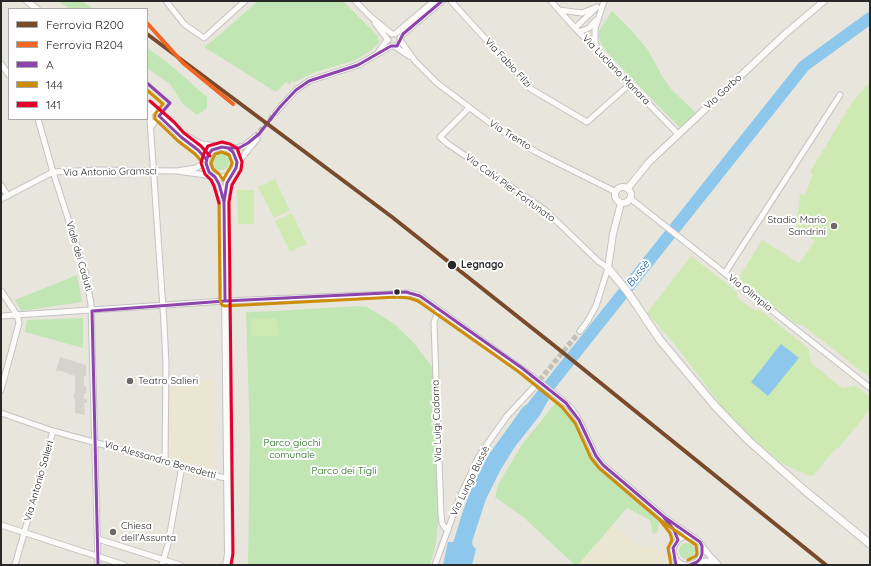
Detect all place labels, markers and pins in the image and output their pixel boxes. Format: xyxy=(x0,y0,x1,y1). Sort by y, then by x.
place label: Stadio Mario Sandrini xyxy=(768,214,826,238)
marker: Stadio Mario Sandrini xyxy=(829,221,839,231)
marker: Legnago xyxy=(446,259,458,271)
place label: Legnago xyxy=(461,259,504,271)
unlabelled marker xyxy=(392,287,402,297)
place label: Teatro Salieri xyxy=(138,375,198,387)
marker: Teatro Salieri xyxy=(125,376,135,386)
place label: Chiesa dell'Assunta xyxy=(121,520,176,544)
marker: Chiesa dell'Assunta xyxy=(108,527,118,537)

